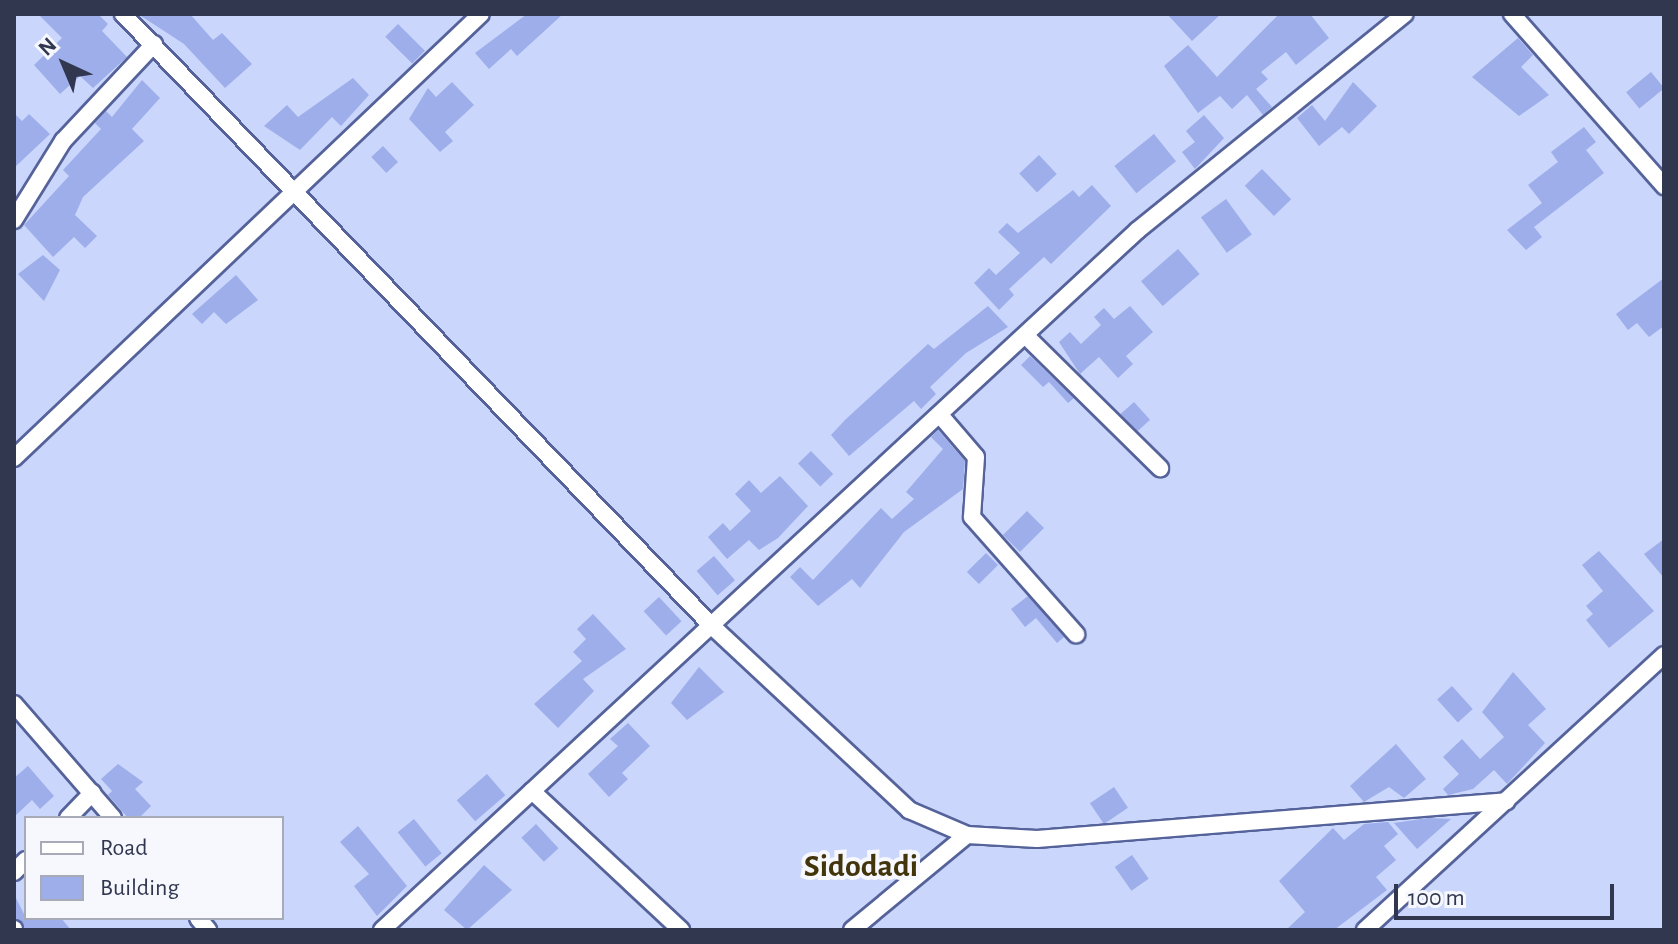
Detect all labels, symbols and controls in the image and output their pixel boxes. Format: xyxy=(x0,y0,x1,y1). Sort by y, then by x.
north arrow xyxy=(24,24,104,104)
text: N xyxy=(34,34,60,60)
legend xyxy=(24,816,284,920)
text: Road xyxy=(100,836,148,860)
district label: Sidodadi xyxy=(804,847,918,885)
scale bar xyxy=(1398,868,1618,918)
text: Building xyxy=(100,876,179,900)
text: 100 m xyxy=(1408,886,1465,910)

